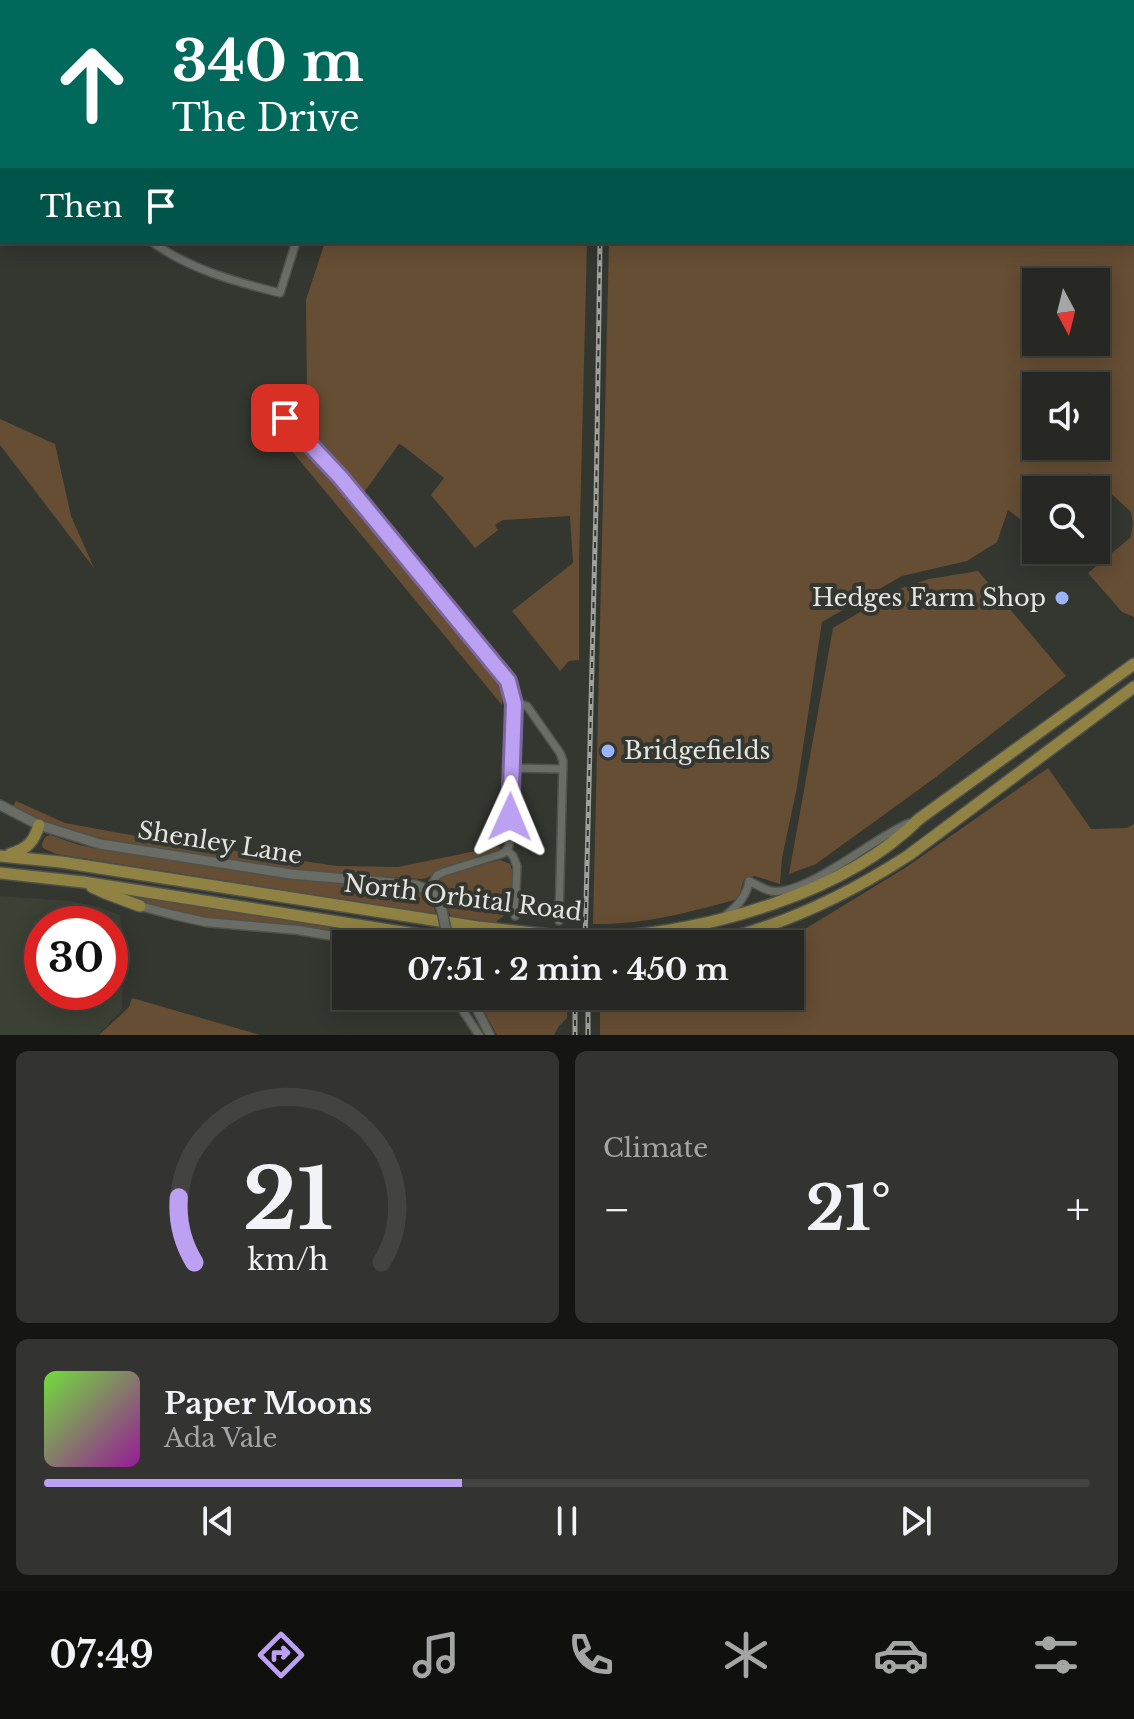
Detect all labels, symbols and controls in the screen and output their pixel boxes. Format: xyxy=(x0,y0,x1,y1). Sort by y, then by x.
text: 340 m xyxy=(172,27,364,96)
icon: ahead xyxy=(40,32,144,136)
text: The Drive xyxy=(172,96,360,141)
icon: arrive xyxy=(139,184,183,228)
text: Then xyxy=(40,188,123,225)
north arrow xyxy=(1022,268,1110,356)
map controls xyxy=(1022,268,1110,564)
button: sound xyxy=(1022,372,1110,460)
pin xyxy=(251,384,319,452)
icon: arrive xyxy=(263,396,307,440)
button: search xyxy=(1022,476,1110,564)
place label: Hedges Farm Shop xyxy=(812,583,1046,612)
marker: Hedges Farm Shop xyxy=(1053,589,1071,607)
place label: Bridgefields xyxy=(624,736,771,765)
marker: Bridgefields xyxy=(599,742,617,760)
position arrow xyxy=(468,775,552,859)
street label: Shenley Lane xyxy=(136,815,304,870)
street label: North Orbital Road xyxy=(342,869,584,926)
speed limit sign: 30 xyxy=(24,906,128,1010)
text: 07:51 · 2 min · 450 m xyxy=(407,951,729,988)
text: Climate xyxy=(603,1132,708,1164)
text: 21 xyxy=(242,1148,333,1251)
text: 21° xyxy=(806,1172,891,1246)
text: − xyxy=(603,1182,631,1237)
text: + xyxy=(1066,1182,1090,1237)
text: km/h xyxy=(247,1242,328,1278)
text: Paper Moons xyxy=(164,1385,372,1422)
text: Ada Vale xyxy=(164,1422,277,1454)
icon: previous xyxy=(196,1499,240,1543)
icon: pause xyxy=(545,1499,589,1543)
icon: next xyxy=(894,1499,938,1543)
icon: directions xyxy=(253,1627,309,1683)
icon: music xyxy=(408,1627,464,1683)
icon: phone xyxy=(563,1627,619,1683)
icon: climate xyxy=(718,1627,774,1683)
icon: car xyxy=(873,1627,929,1683)
icon: filters xyxy=(1028,1627,1084,1683)
text: 07:49 xyxy=(50,1633,154,1678)

